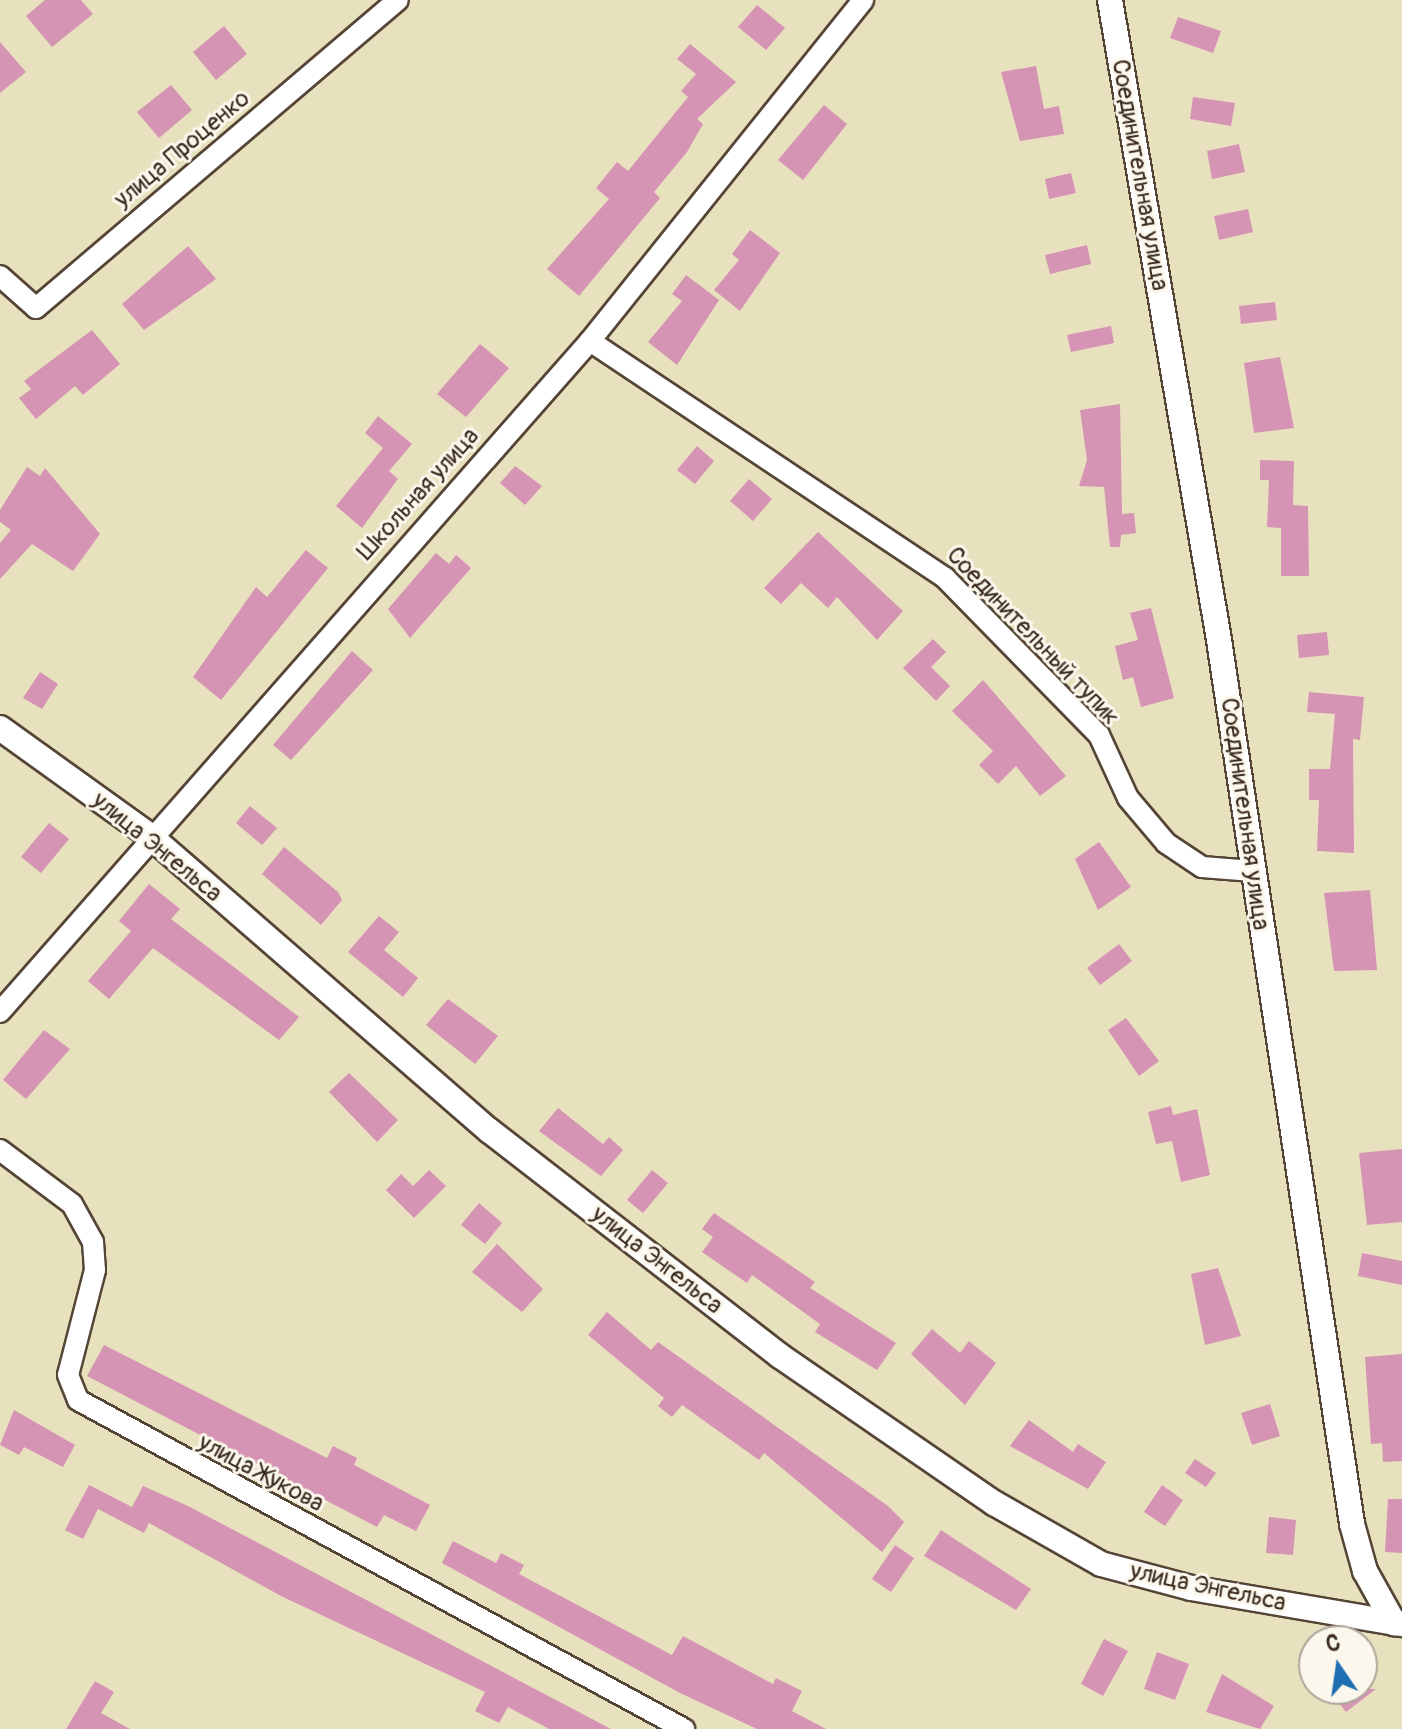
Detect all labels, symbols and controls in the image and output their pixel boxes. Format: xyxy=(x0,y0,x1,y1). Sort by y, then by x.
street label: Соединительная улица xyxy=(1105,57,1175,293)
street label: улица Проценко xyxy=(109,84,255,214)
street label: Школьная улица xyxy=(351,422,485,566)
street label: Соединительный тупик xyxy=(941,541,1125,731)
street label: Соединительная улица xyxy=(1214,696,1276,932)
street label: улица Энгельса xyxy=(86,786,228,908)
street label: улица Энгельса xyxy=(586,1200,728,1320)
street label: улица Жукова xyxy=(193,1428,329,1518)
street label: улица Энгельса xyxy=(1128,1556,1288,1618)
north arrow xyxy=(1298,1625,1378,1705)
text: С xyxy=(1323,1628,1343,1659)

